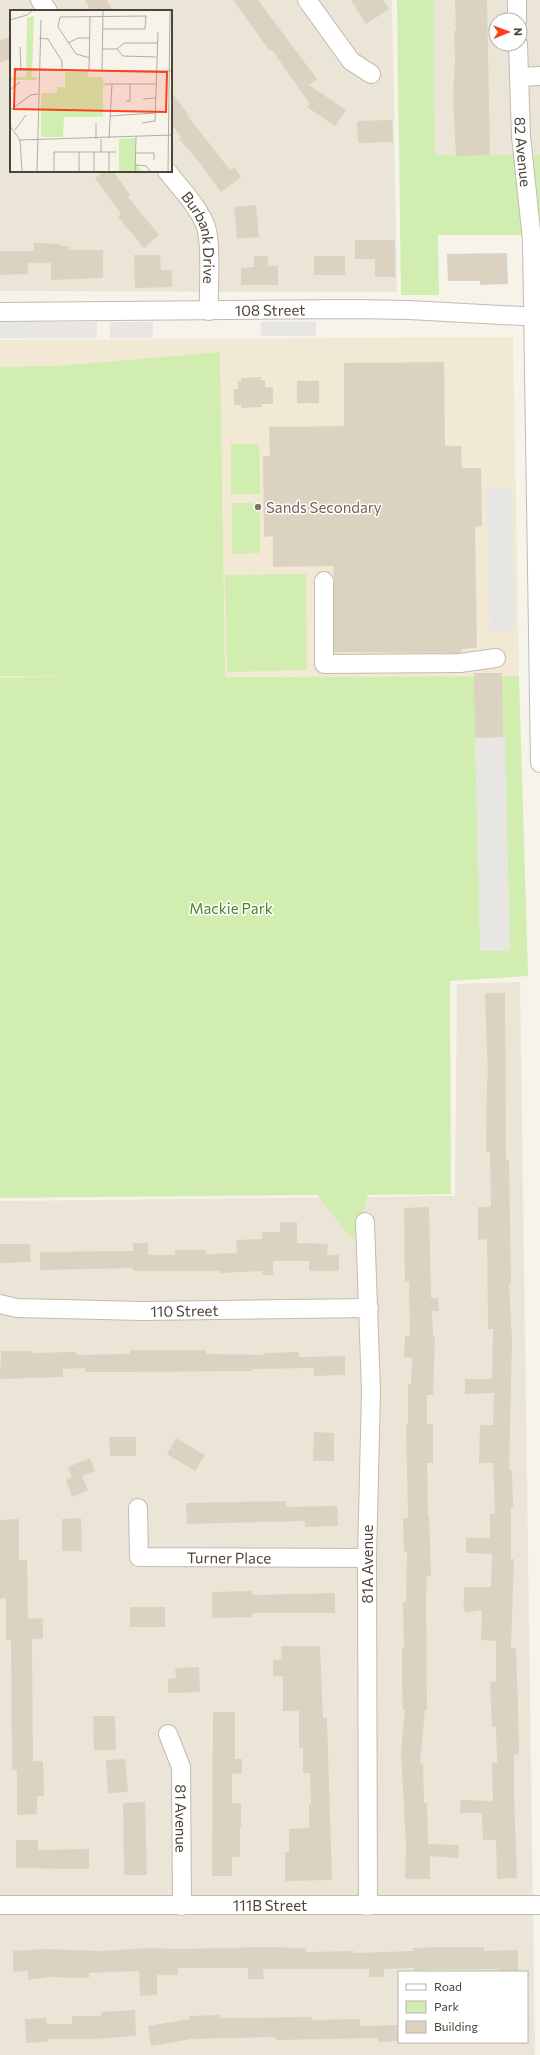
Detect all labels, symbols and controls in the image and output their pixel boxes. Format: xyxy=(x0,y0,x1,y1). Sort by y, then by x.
inset map xyxy=(10,10,172,172)
north arrow xyxy=(488,12,528,52)
text: N xyxy=(512,28,525,36)
street label: 82 Avenue xyxy=(511,116,535,188)
street label: Burbank Drive xyxy=(178,188,218,284)
street label: 108 Street xyxy=(235,300,305,319)
place label: Sands Secondary xyxy=(266,498,382,516)
marker: Sands Secondary xyxy=(253,502,263,512)
park label: Mackie Park xyxy=(189,899,273,917)
street label: 110 Street xyxy=(150,1301,219,1320)
street label: 81A Avenue xyxy=(358,1525,376,1603)
street label: Turner Place xyxy=(187,1548,271,1567)
street label: 81 Avenue xyxy=(172,1784,191,1853)
street label: 111B Street xyxy=(233,1896,307,1914)
legend xyxy=(398,1971,528,2043)
text: Road xyxy=(434,1979,462,1993)
text: Park xyxy=(434,1999,460,2013)
text: Building xyxy=(434,2019,478,2033)

